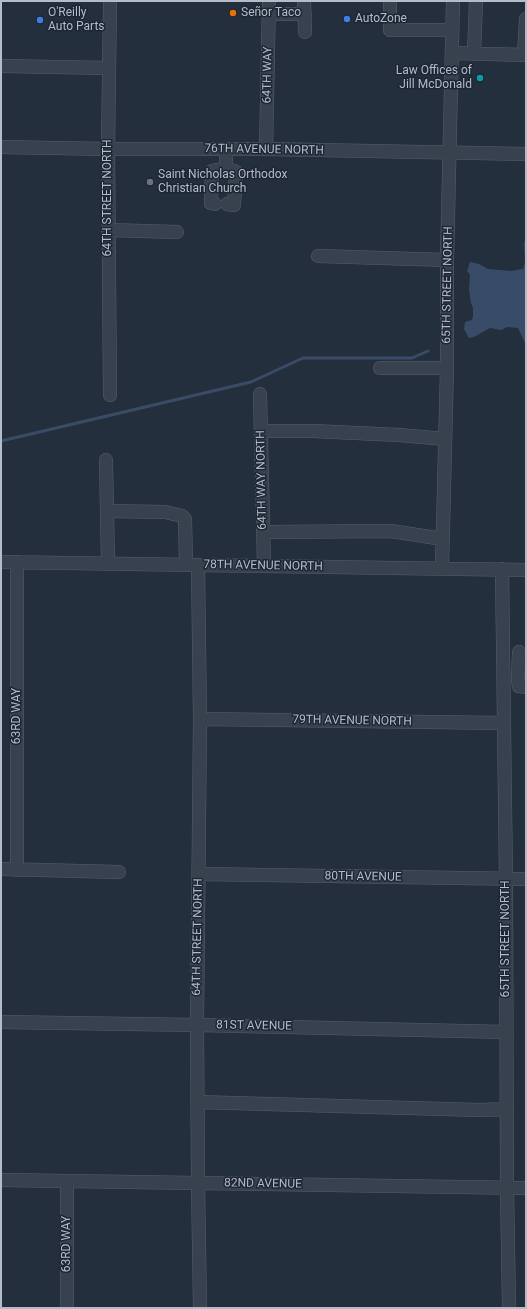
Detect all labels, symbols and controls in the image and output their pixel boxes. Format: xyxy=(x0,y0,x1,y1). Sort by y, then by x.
place label: O'Reilly Auto Parts xyxy=(48,6,105,34)
place label: Señor Taco xyxy=(241,6,301,20)
marker: Señor Taco xyxy=(228,8,238,18)
place label: AutoZone xyxy=(355,12,407,26)
marker: AutoZone xyxy=(342,14,352,24)
marker: O'Reilly Auto Parts xyxy=(35,15,45,25)
street label: 64TH WAY xyxy=(260,46,276,104)
place label: Law Offices of Jill McDonald xyxy=(396,64,472,92)
marker: Law Offices of Jill McDonald xyxy=(475,73,485,83)
street label: 64TH STREET NORTH xyxy=(101,139,115,257)
street label: 76TH AVENUE NORTH xyxy=(204,142,324,158)
place label: Saint Nicholas Orthodox Christian Church xyxy=(158,168,287,196)
marker: Saint Nicholas Orthodox Christian Church xyxy=(145,177,155,187)
street label: 65TH STREET NORTH xyxy=(440,226,456,344)
street label: 64TH WAY NORTH xyxy=(254,430,270,530)
street label: 78TH AVENUE NORTH xyxy=(203,558,323,574)
street label: 63RD WAY xyxy=(10,688,24,744)
street label: 79TH AVENUE NORTH xyxy=(292,713,412,729)
street label: 80TH AVENUE xyxy=(324,869,402,885)
street label: 64TH STREET NORTH xyxy=(190,878,206,996)
street label: 65TH STREET NORTH xyxy=(499,880,513,998)
street label: 81ST AVENUE xyxy=(216,1018,292,1034)
street label: 82ND AVENUE xyxy=(224,1176,302,1192)
street label: 63RD WAY xyxy=(60,1216,74,1272)

